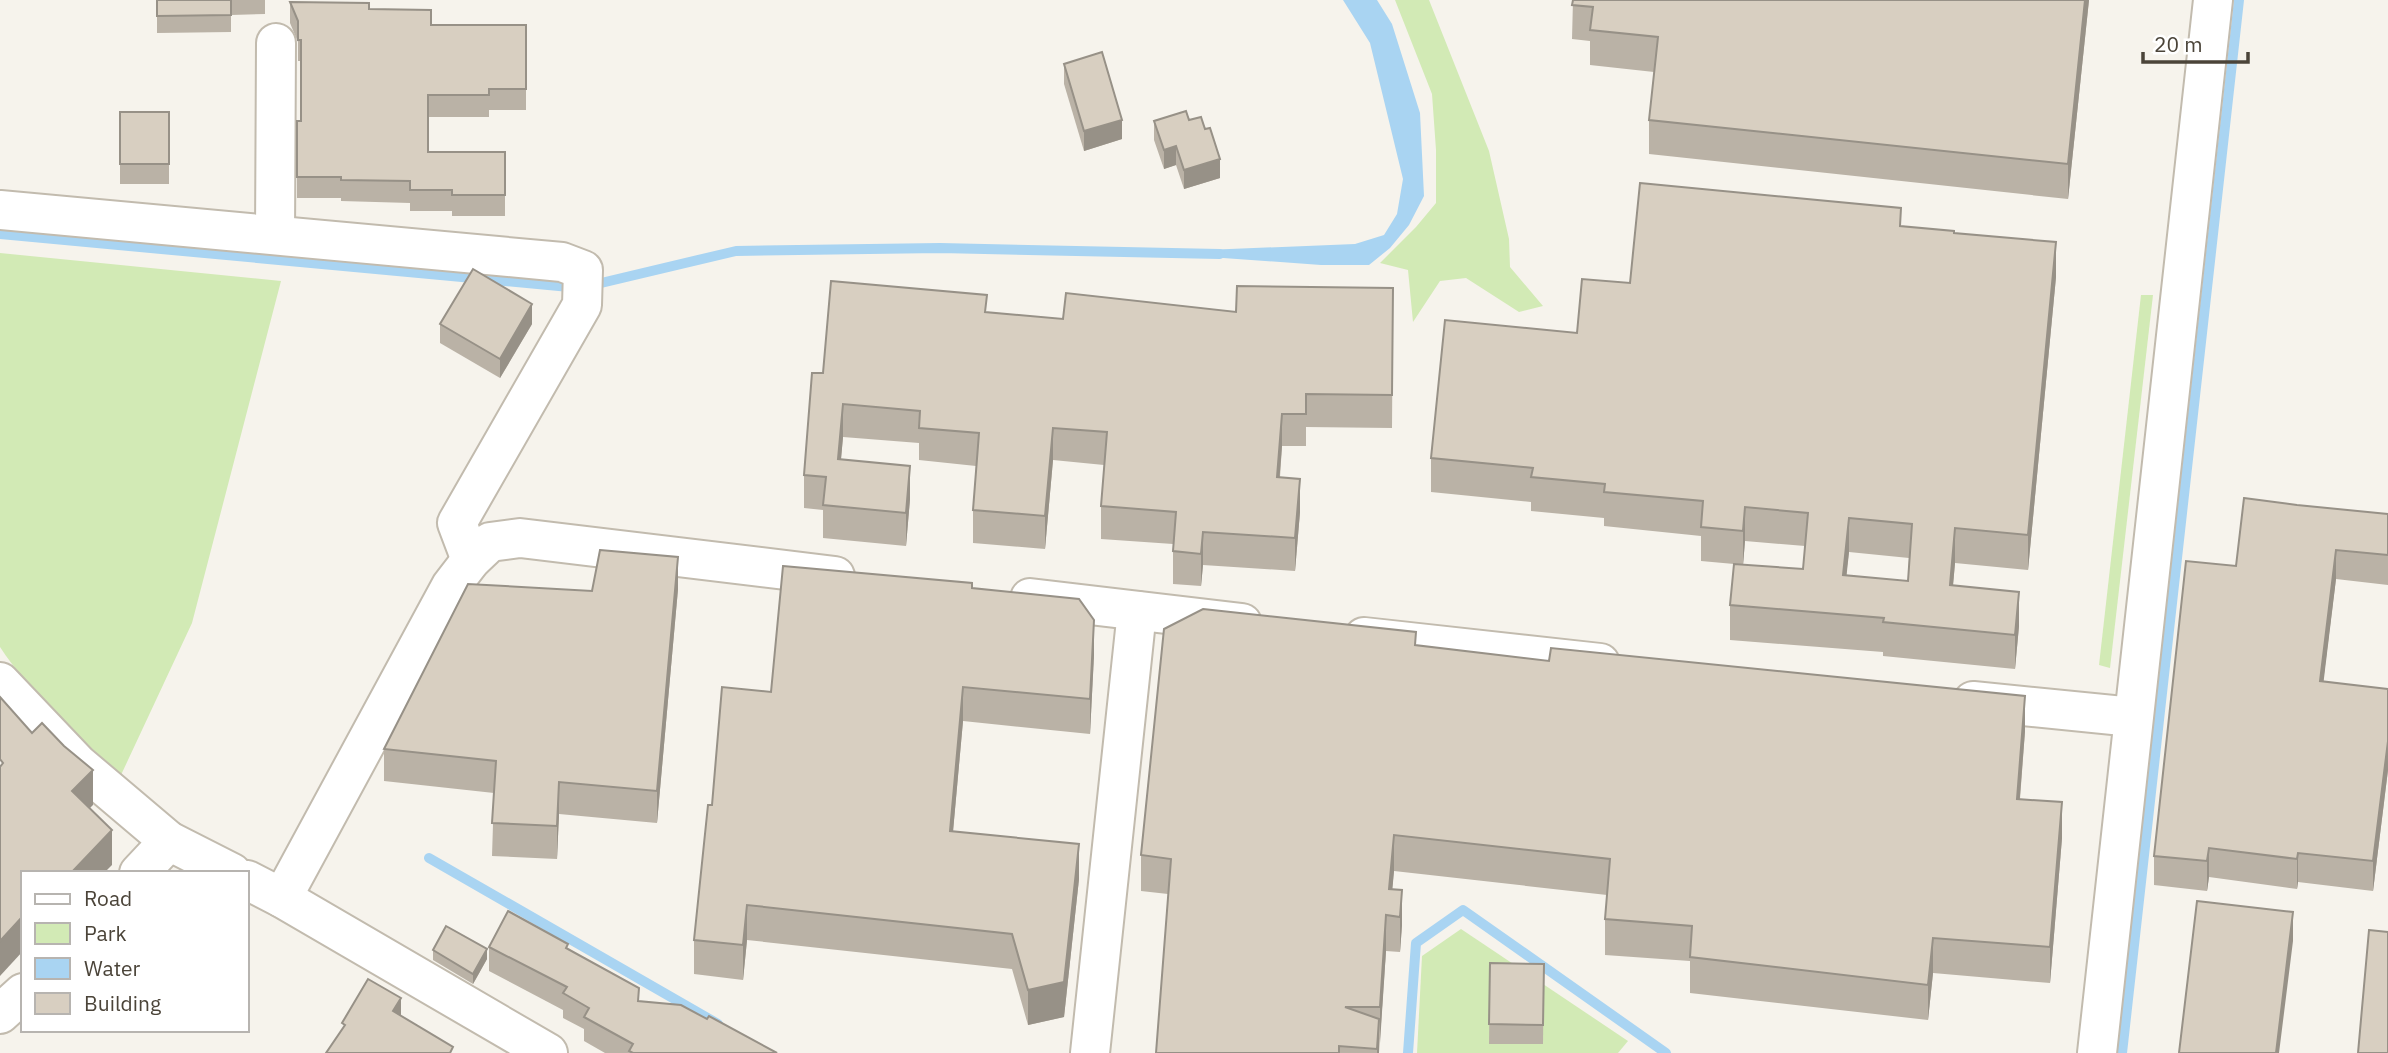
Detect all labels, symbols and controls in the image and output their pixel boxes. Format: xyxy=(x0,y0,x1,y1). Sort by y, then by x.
scale bar xyxy=(2143,21,2248,65)
text: 20 m xyxy=(2154,30,2203,58)
legend xyxy=(21,871,248,1032)
text: Road xyxy=(84,884,132,912)
text: Park xyxy=(84,919,127,947)
text: Water xyxy=(84,954,141,982)
text: Building xyxy=(84,989,161,1017)

